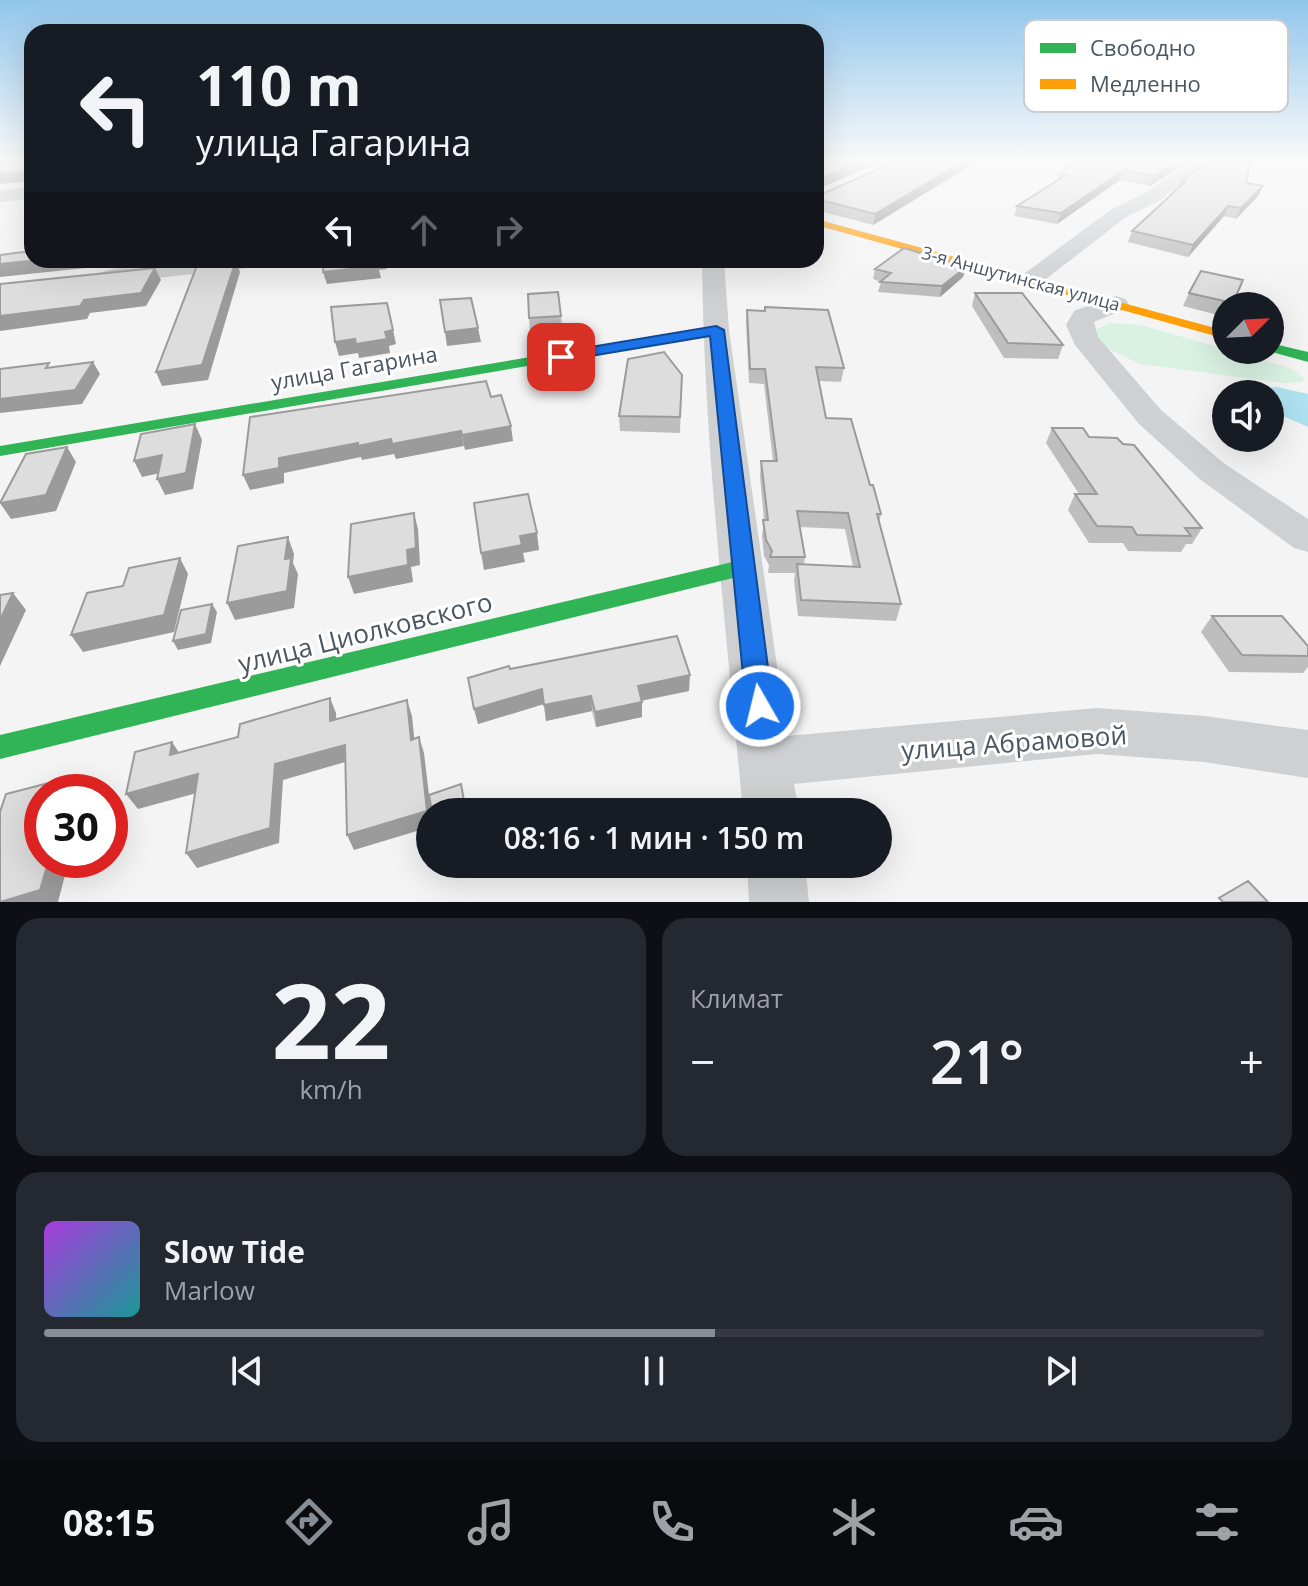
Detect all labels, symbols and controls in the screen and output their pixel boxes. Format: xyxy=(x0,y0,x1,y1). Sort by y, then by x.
legend xyxy=(1024,20,1288,112)
text: Свободно xyxy=(1090,32,1196,62)
text: 110 m xyxy=(196,46,362,122)
icon: left xyxy=(64,56,168,160)
text: Медленно xyxy=(1090,68,1201,98)
text: улица Гагарина xyxy=(196,118,471,167)
icon: left xyxy=(318,208,362,252)
icon: ahead xyxy=(402,208,446,252)
icon: right xyxy=(486,208,530,252)
street label: 3-я Аншутинская улица xyxy=(919,240,1123,316)
north arrow xyxy=(1212,292,1284,364)
map controls xyxy=(1212,292,1284,452)
pin xyxy=(527,323,595,391)
icon: arrive xyxy=(539,335,583,379)
street label: улица Гагарина xyxy=(269,338,439,396)
button: sound xyxy=(1212,380,1284,452)
street label: улица Циолковского xyxy=(234,583,496,681)
position arrow xyxy=(718,664,802,748)
street label: улица Абрамовой xyxy=(900,716,1128,768)
speed limit sign: 30 xyxy=(24,774,128,878)
text: 08:16 · 1 мин · 150 m xyxy=(504,817,804,858)
text: 22 xyxy=(272,948,390,1089)
text: Климат xyxy=(690,980,783,1016)
text: 21° xyxy=(930,1020,1024,1102)
text: − xyxy=(690,1031,715,1091)
text: + xyxy=(1239,1031,1264,1091)
text: km/h xyxy=(299,1071,363,1107)
text: Slow Tide xyxy=(164,1231,305,1272)
text: Marlow xyxy=(164,1272,255,1308)
icon: previous xyxy=(225,1349,269,1393)
icon: pause xyxy=(632,1349,676,1393)
icon: next xyxy=(1039,1349,1083,1393)
icon: directions xyxy=(281,1494,337,1550)
icon: music xyxy=(463,1494,519,1550)
icon: phone xyxy=(644,1494,700,1550)
icon: climate xyxy=(826,1494,882,1550)
icon: car xyxy=(1008,1494,1064,1550)
icon: filters xyxy=(1189,1494,1245,1550)
text: 08:15 xyxy=(63,1498,155,1547)

